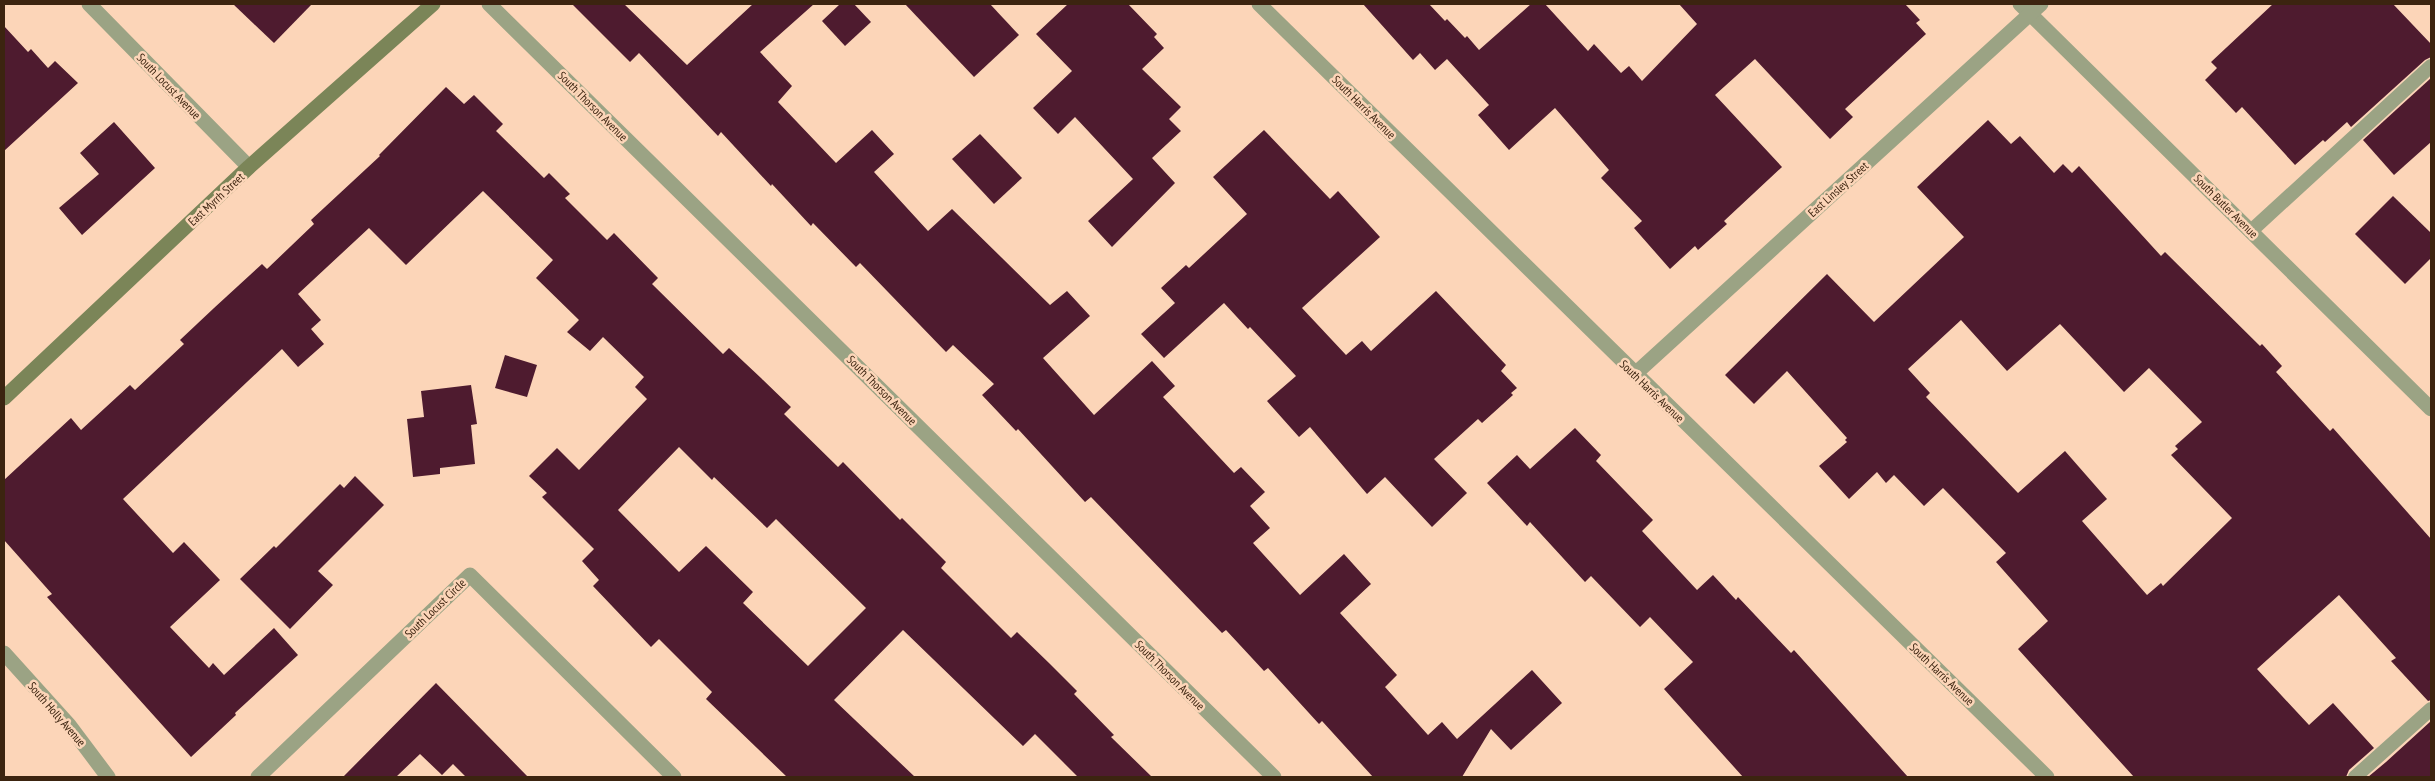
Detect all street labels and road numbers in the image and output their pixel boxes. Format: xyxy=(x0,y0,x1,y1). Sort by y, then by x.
street label: South Locust Avenue xyxy=(134,50,204,122)
street label: South Thorson Avenue xyxy=(555,68,631,144)
street label: South Harris Avenue xyxy=(1329,72,1399,142)
street label: East Linsley Street xyxy=(1805,158,1872,220)
street label: East Myrrh Street xyxy=(185,169,248,229)
street label: South Butler Avenue xyxy=(2191,171,2261,241)
street label: South Thorson Avenue xyxy=(844,352,920,428)
street label: South Harris Avenue xyxy=(1617,357,1687,425)
street label: South Locust Circle xyxy=(401,575,469,641)
street label: South Thorson Avenue xyxy=(1132,637,1208,713)
street label: South Harris Avenue xyxy=(1907,640,1977,708)
street label: South Holly Avenue xyxy=(25,679,89,749)

